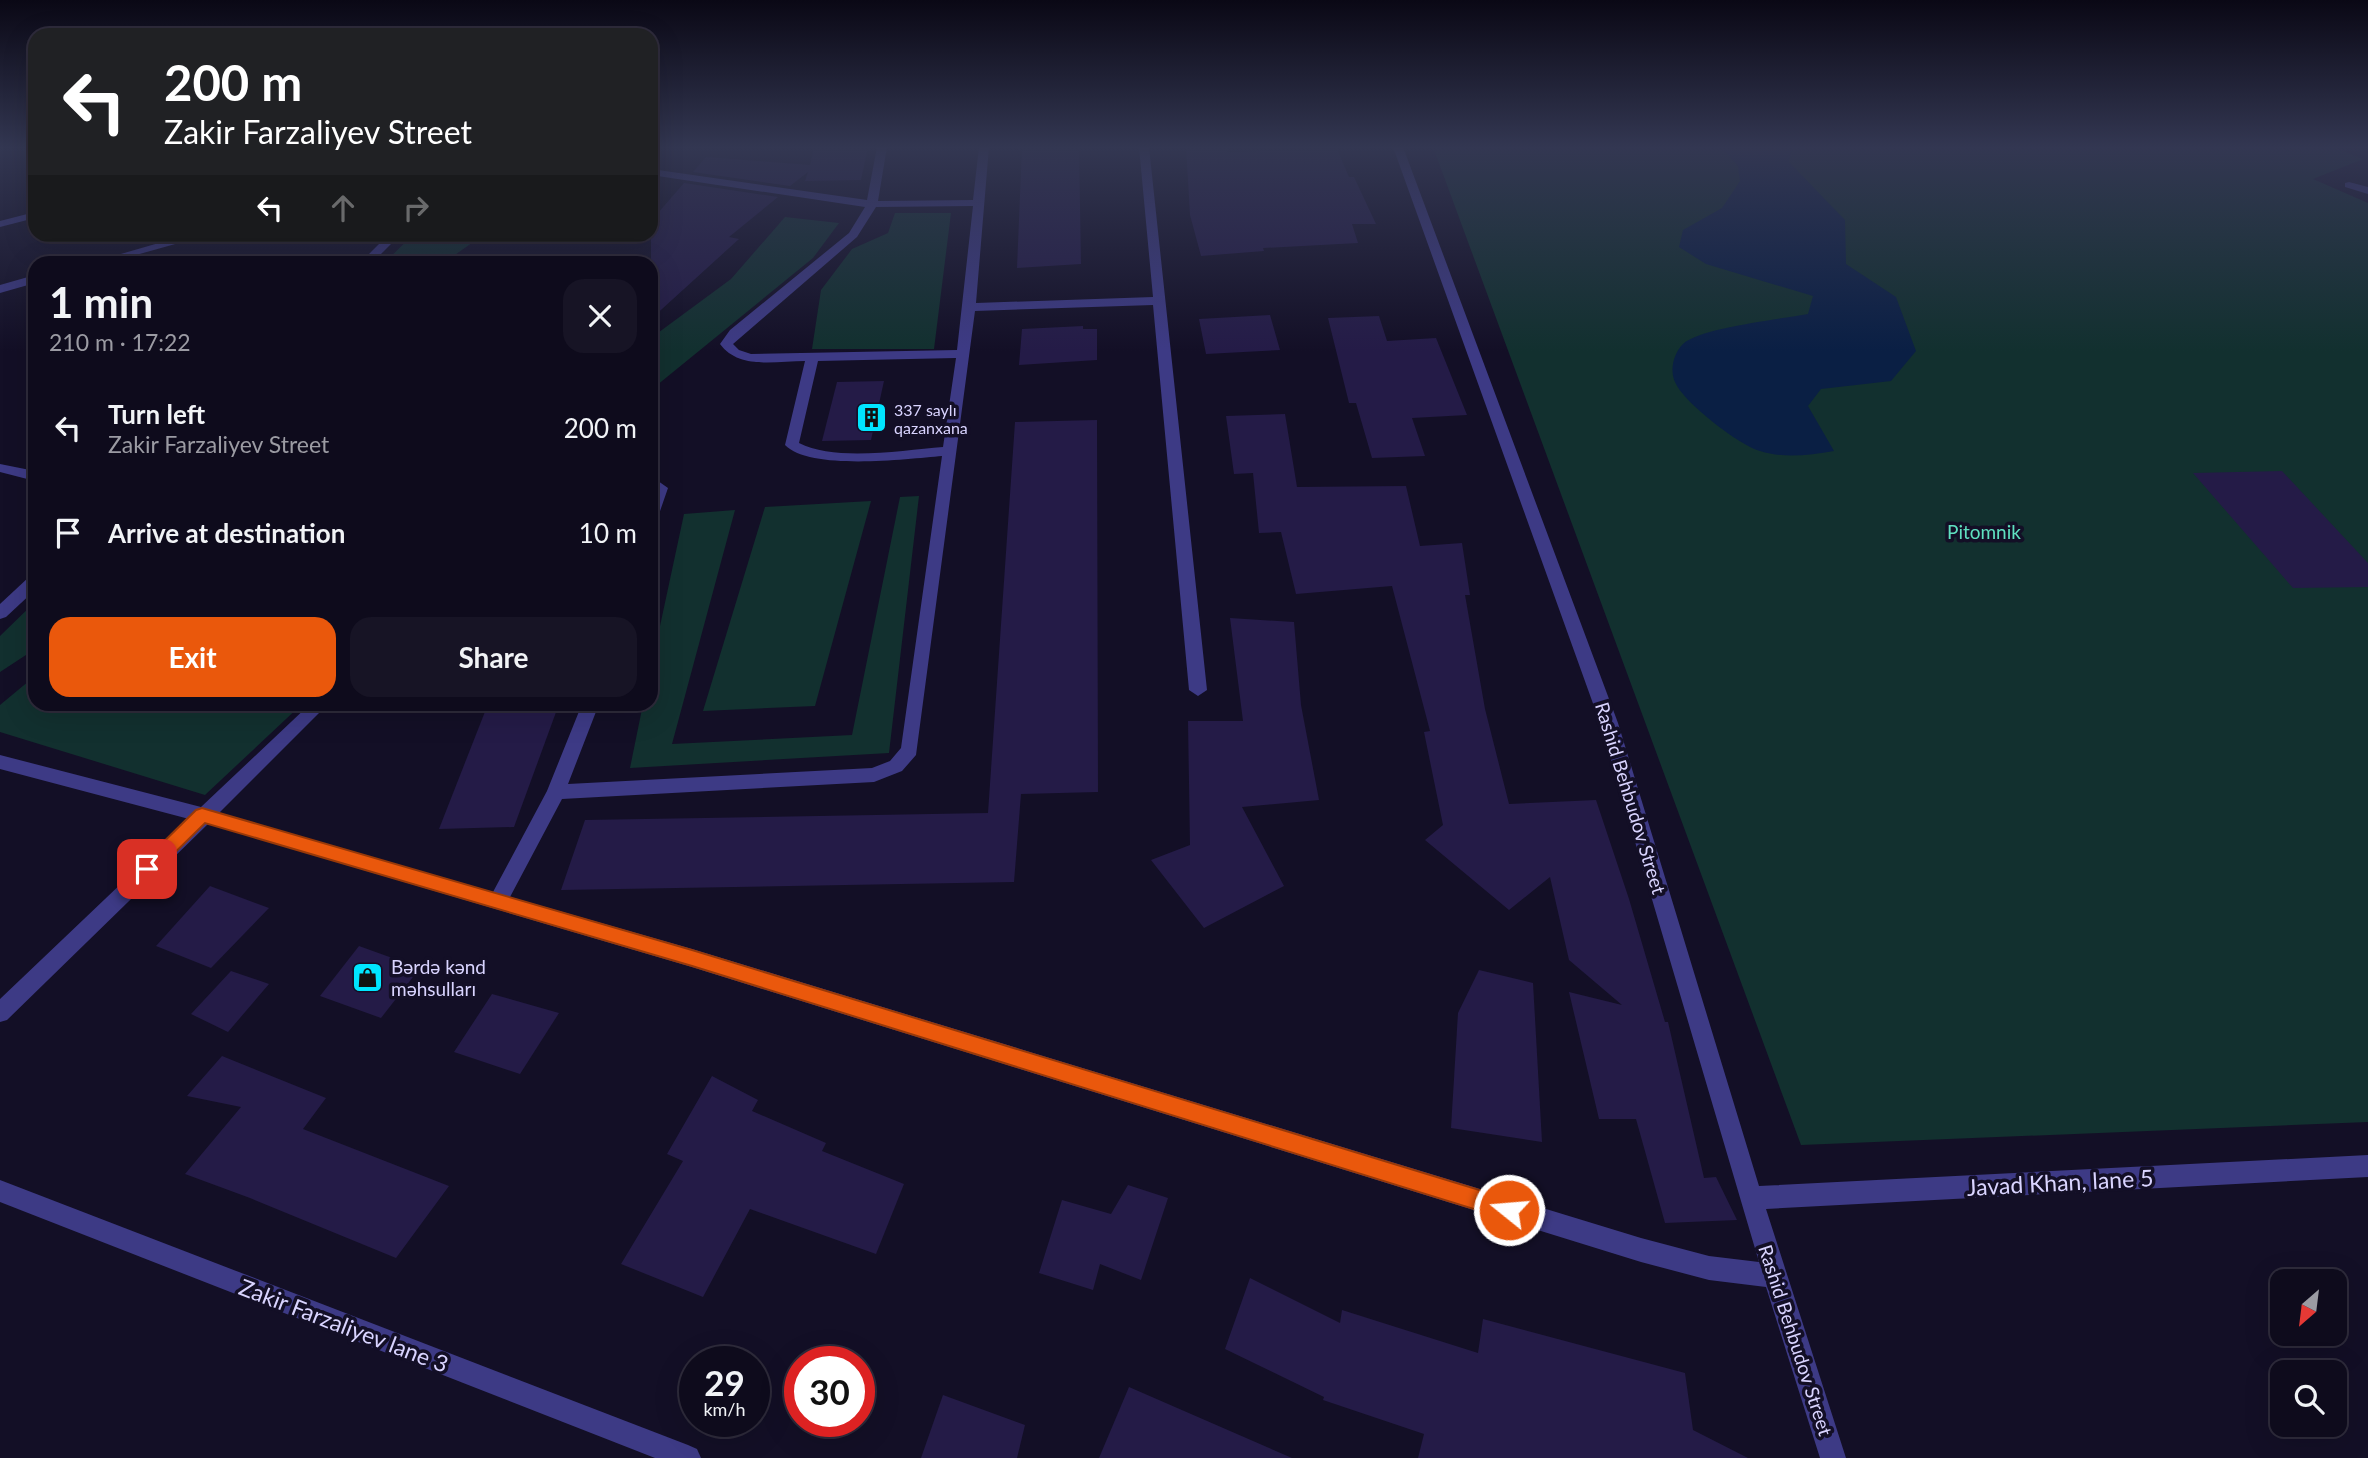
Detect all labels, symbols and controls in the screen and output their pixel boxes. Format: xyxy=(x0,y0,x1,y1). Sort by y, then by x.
text: 200 m xyxy=(164,53,302,111)
icon: left xyxy=(49,56,140,147)
text: Zakir Farzaliyev Street xyxy=(164,112,472,151)
icon: left xyxy=(251,189,289,227)
icon: ahead xyxy=(324,189,362,227)
icon: right xyxy=(397,189,435,227)
text: 1 min xyxy=(49,277,153,327)
button: close xyxy=(563,279,637,353)
text: 210 m · 17:22 xyxy=(49,328,191,356)
text: Turn left xyxy=(108,398,205,430)
place label: 337 saylı qazanxana xyxy=(894,400,968,437)
building icon: 337 saylı qazanxana xyxy=(854,401,888,435)
icon: left xyxy=(49,409,87,447)
text: 200 m xyxy=(564,412,637,444)
text: Zakir Farzaliyev Street xyxy=(108,430,329,458)
icon: arrive xyxy=(49,514,87,552)
text: Arrive at destination xyxy=(108,517,345,549)
text: 10 m xyxy=(579,517,637,549)
park label: Pitomnik xyxy=(1947,520,2021,543)
button: Exit xyxy=(49,617,336,697)
button: Share xyxy=(350,617,637,697)
street label: Rashid Behbudov Street xyxy=(1591,699,1671,897)
pin xyxy=(117,839,177,899)
icon: arrive xyxy=(128,850,166,888)
place label: Bərdə kənd məhsulları xyxy=(391,955,486,1000)
shop icon: Bərdə kənd məhsulları xyxy=(351,960,385,994)
street label: Javad Khan, lane 5 xyxy=(1966,1163,2154,1201)
position arrow xyxy=(1472,1173,1546,1247)
street label: Rashid Behbudov Street xyxy=(1754,1242,1838,1439)
north arrow xyxy=(2270,1269,2347,1346)
map controls xyxy=(2270,1269,2347,1437)
street label: Zakir Farzaliyev lane 3 xyxy=(235,1272,453,1378)
speed limit sign: 30 xyxy=(784,1346,875,1437)
button: search xyxy=(2270,1360,2347,1437)
text: 29 xyxy=(704,1361,745,1403)
text: km/h xyxy=(703,1398,746,1420)

